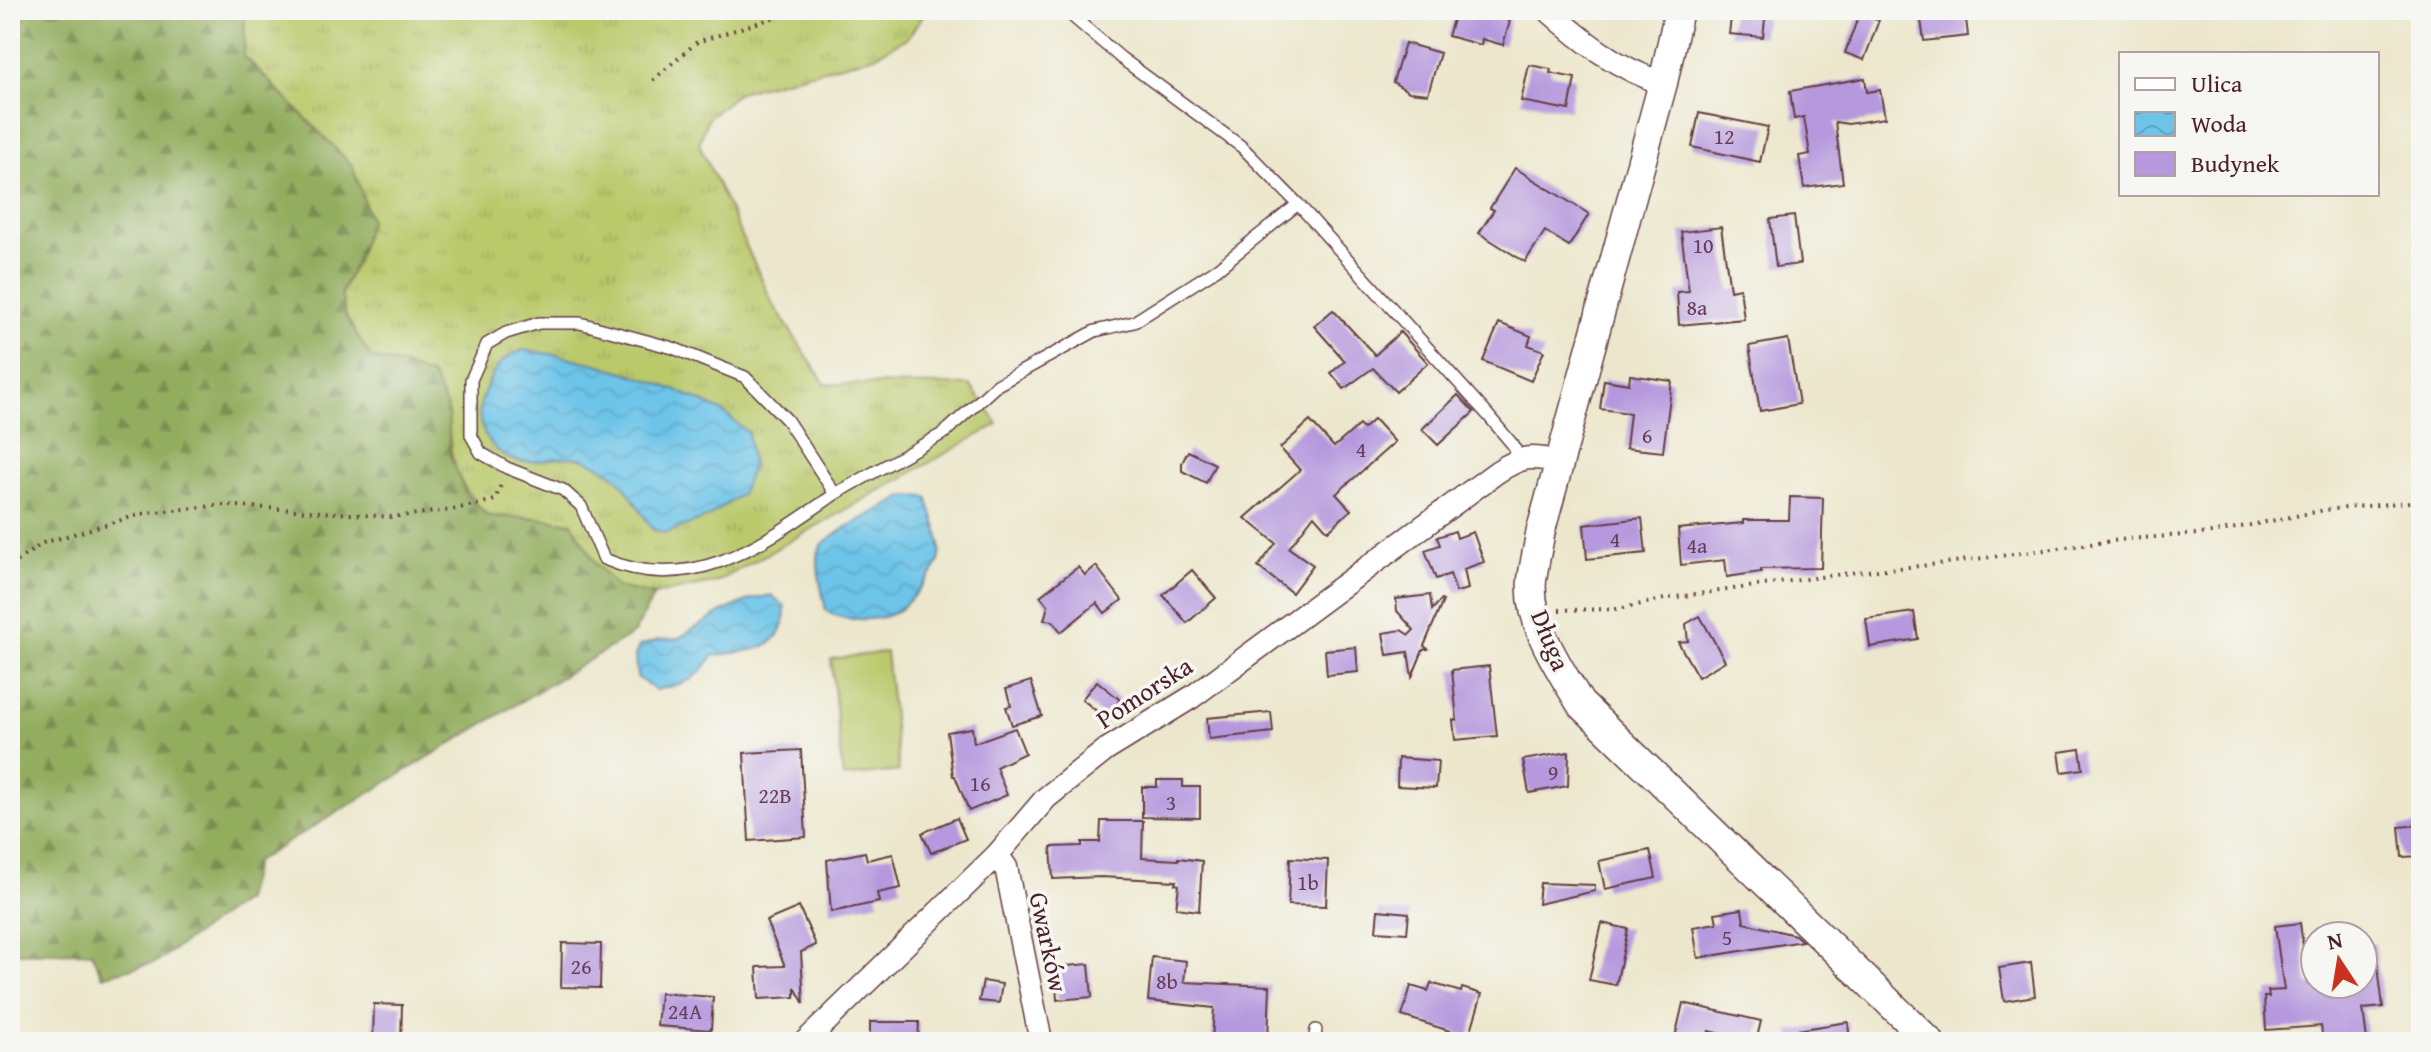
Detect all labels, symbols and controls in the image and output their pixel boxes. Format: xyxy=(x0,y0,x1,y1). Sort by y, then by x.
legend xyxy=(2119,52,2379,196)
text: Ulica xyxy=(2191,66,2243,101)
text: Woda xyxy=(2191,106,2248,141)
house number: 12 xyxy=(1713,120,1735,152)
text: Budynek xyxy=(2191,146,2280,181)
house number: 10 xyxy=(1692,229,1714,261)
house number: 8a xyxy=(1687,291,1708,323)
house number: 6 xyxy=(1642,419,1652,451)
house number: 4 xyxy=(1356,433,1366,465)
house number: 4 xyxy=(1610,523,1620,555)
house number: 4a xyxy=(1687,529,1708,561)
street label: Długa xyxy=(1521,604,1581,677)
street label: Pomorska xyxy=(1088,646,1201,738)
house number: 9 xyxy=(1548,756,1558,788)
house number: 16 xyxy=(969,767,991,799)
house number: 22B xyxy=(758,779,792,811)
house number: 3 xyxy=(1166,786,1176,818)
house number: 1b xyxy=(1297,866,1319,898)
street label: Gwarków xyxy=(1019,888,1079,996)
north arrow xyxy=(2299,920,2379,1000)
house number: 5 xyxy=(1722,921,1732,953)
text: N xyxy=(2324,923,2346,958)
house number: 26 xyxy=(570,950,592,982)
house number: 8b xyxy=(1156,965,1178,997)
house number: 24A xyxy=(668,995,703,1027)

